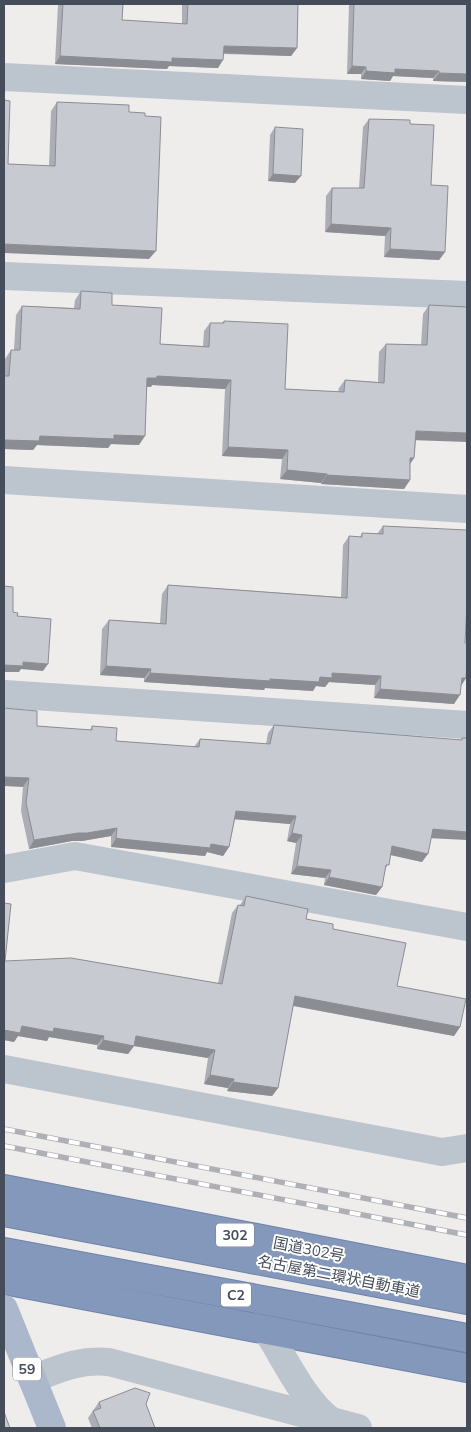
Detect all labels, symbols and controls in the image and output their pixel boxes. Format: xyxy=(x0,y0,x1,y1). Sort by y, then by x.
road number: 302 xyxy=(216,1224,254,1246)
street label: 国道302号 xyxy=(272,1233,346,1265)
street label: 名古屋第二環状自動車道 xyxy=(256,1251,422,1301)
road number: C2 xyxy=(221,1284,251,1306)
road number: 59 xyxy=(13,1358,41,1380)

